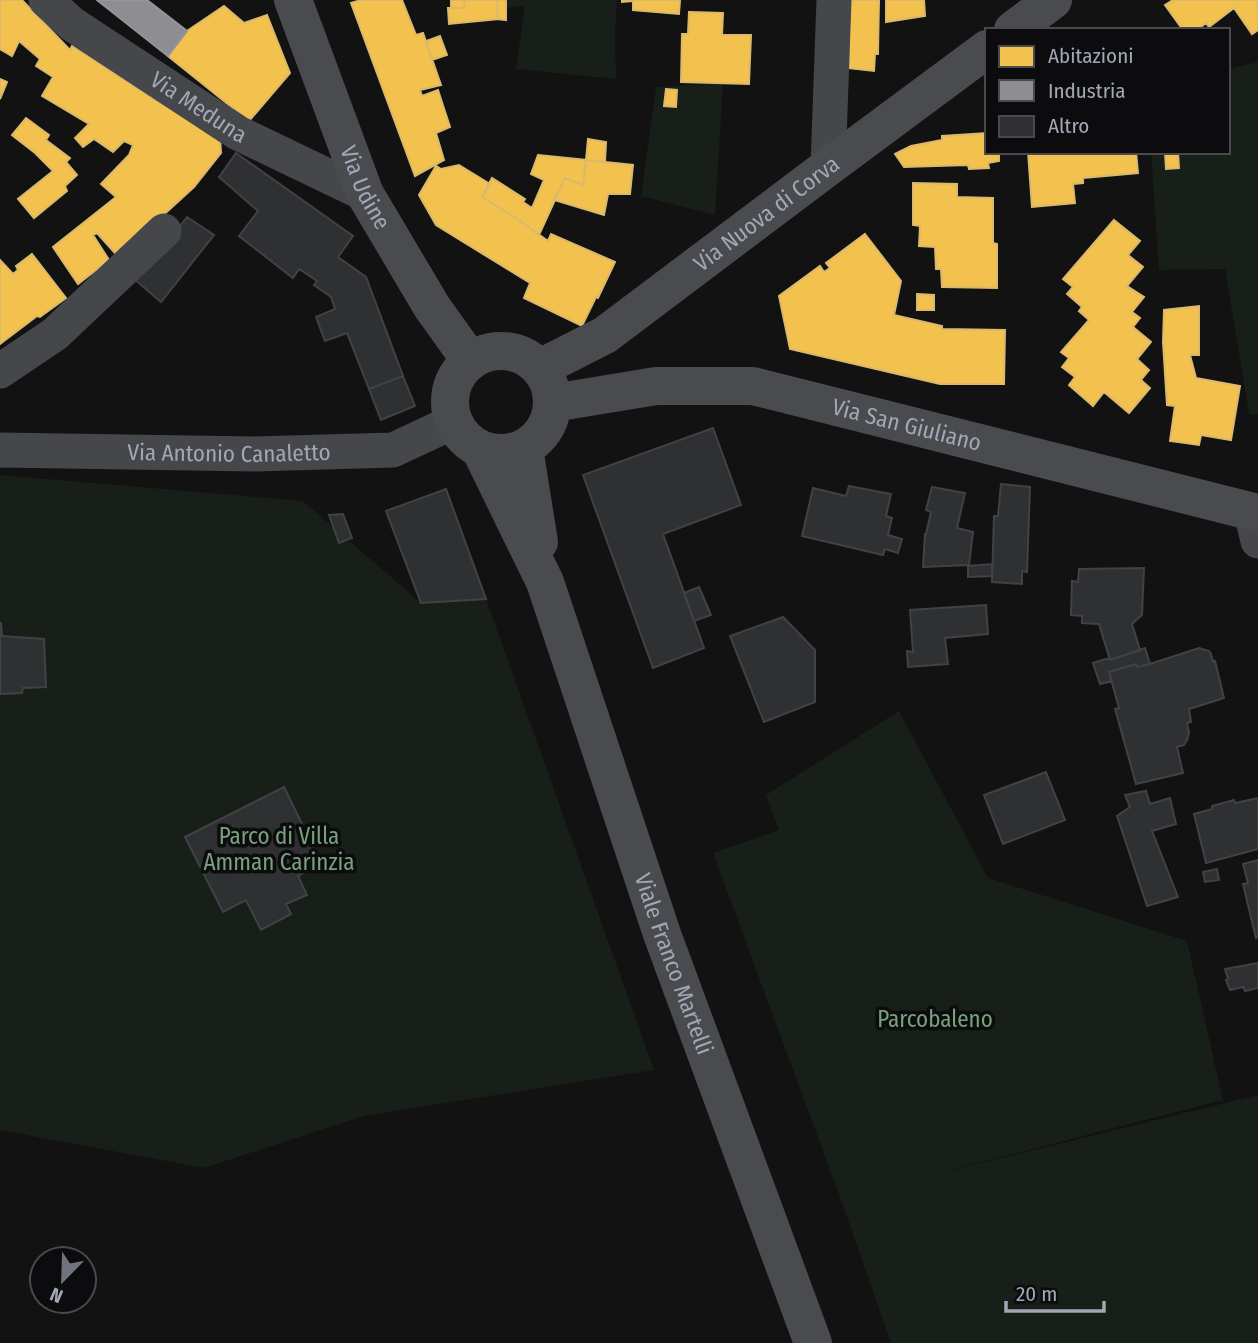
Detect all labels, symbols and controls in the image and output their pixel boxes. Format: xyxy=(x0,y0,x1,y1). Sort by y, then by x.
legend xyxy=(985,28,1230,154)
text: Abitazioni xyxy=(1048,43,1134,69)
street label: Via Meduna xyxy=(145,65,251,149)
text: Industria xyxy=(1048,78,1126,104)
text: Altro xyxy=(1048,113,1089,139)
street label: Via Udine xyxy=(334,142,397,234)
street label: Via Nuova di Corva xyxy=(688,150,845,277)
street label: Via San Giuliano xyxy=(829,392,984,457)
street label: Via Antonio Canaletto xyxy=(127,438,331,468)
park label: Parco di Villa Amman Carinzia xyxy=(203,822,355,876)
street label: Viale Franco Martelli xyxy=(629,870,719,1058)
park label: Parcobaleno xyxy=(877,1005,993,1033)
north arrow xyxy=(28,1245,98,1315)
scale bar xyxy=(1006,1270,1104,1314)
text: 20 m xyxy=(1016,1281,1057,1307)
text: N xyxy=(47,1282,66,1308)

